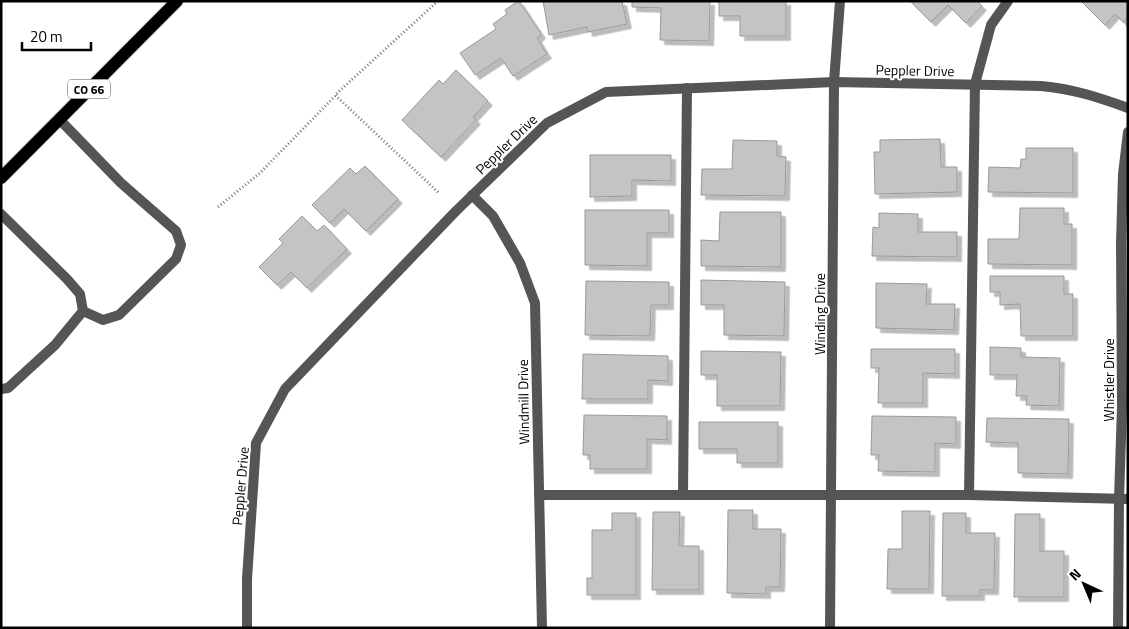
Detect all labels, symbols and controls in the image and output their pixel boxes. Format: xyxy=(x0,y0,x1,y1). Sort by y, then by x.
scale bar xyxy=(22,20,91,52)
text: 20 m xyxy=(30,25,63,48)
street label: Peppler Drive xyxy=(875,59,955,81)
road number: CO 66 xyxy=(68,80,110,98)
street label: Peppler Drive xyxy=(470,109,542,179)
street label: Winding Drive xyxy=(809,273,830,355)
street label: Whistler Drive xyxy=(1098,338,1119,422)
street label: Windmill Drive xyxy=(512,359,534,445)
street label: Peppler Drive xyxy=(226,446,254,526)
north arrow xyxy=(1059,559,1109,609)
text: N xyxy=(1064,563,1085,585)

